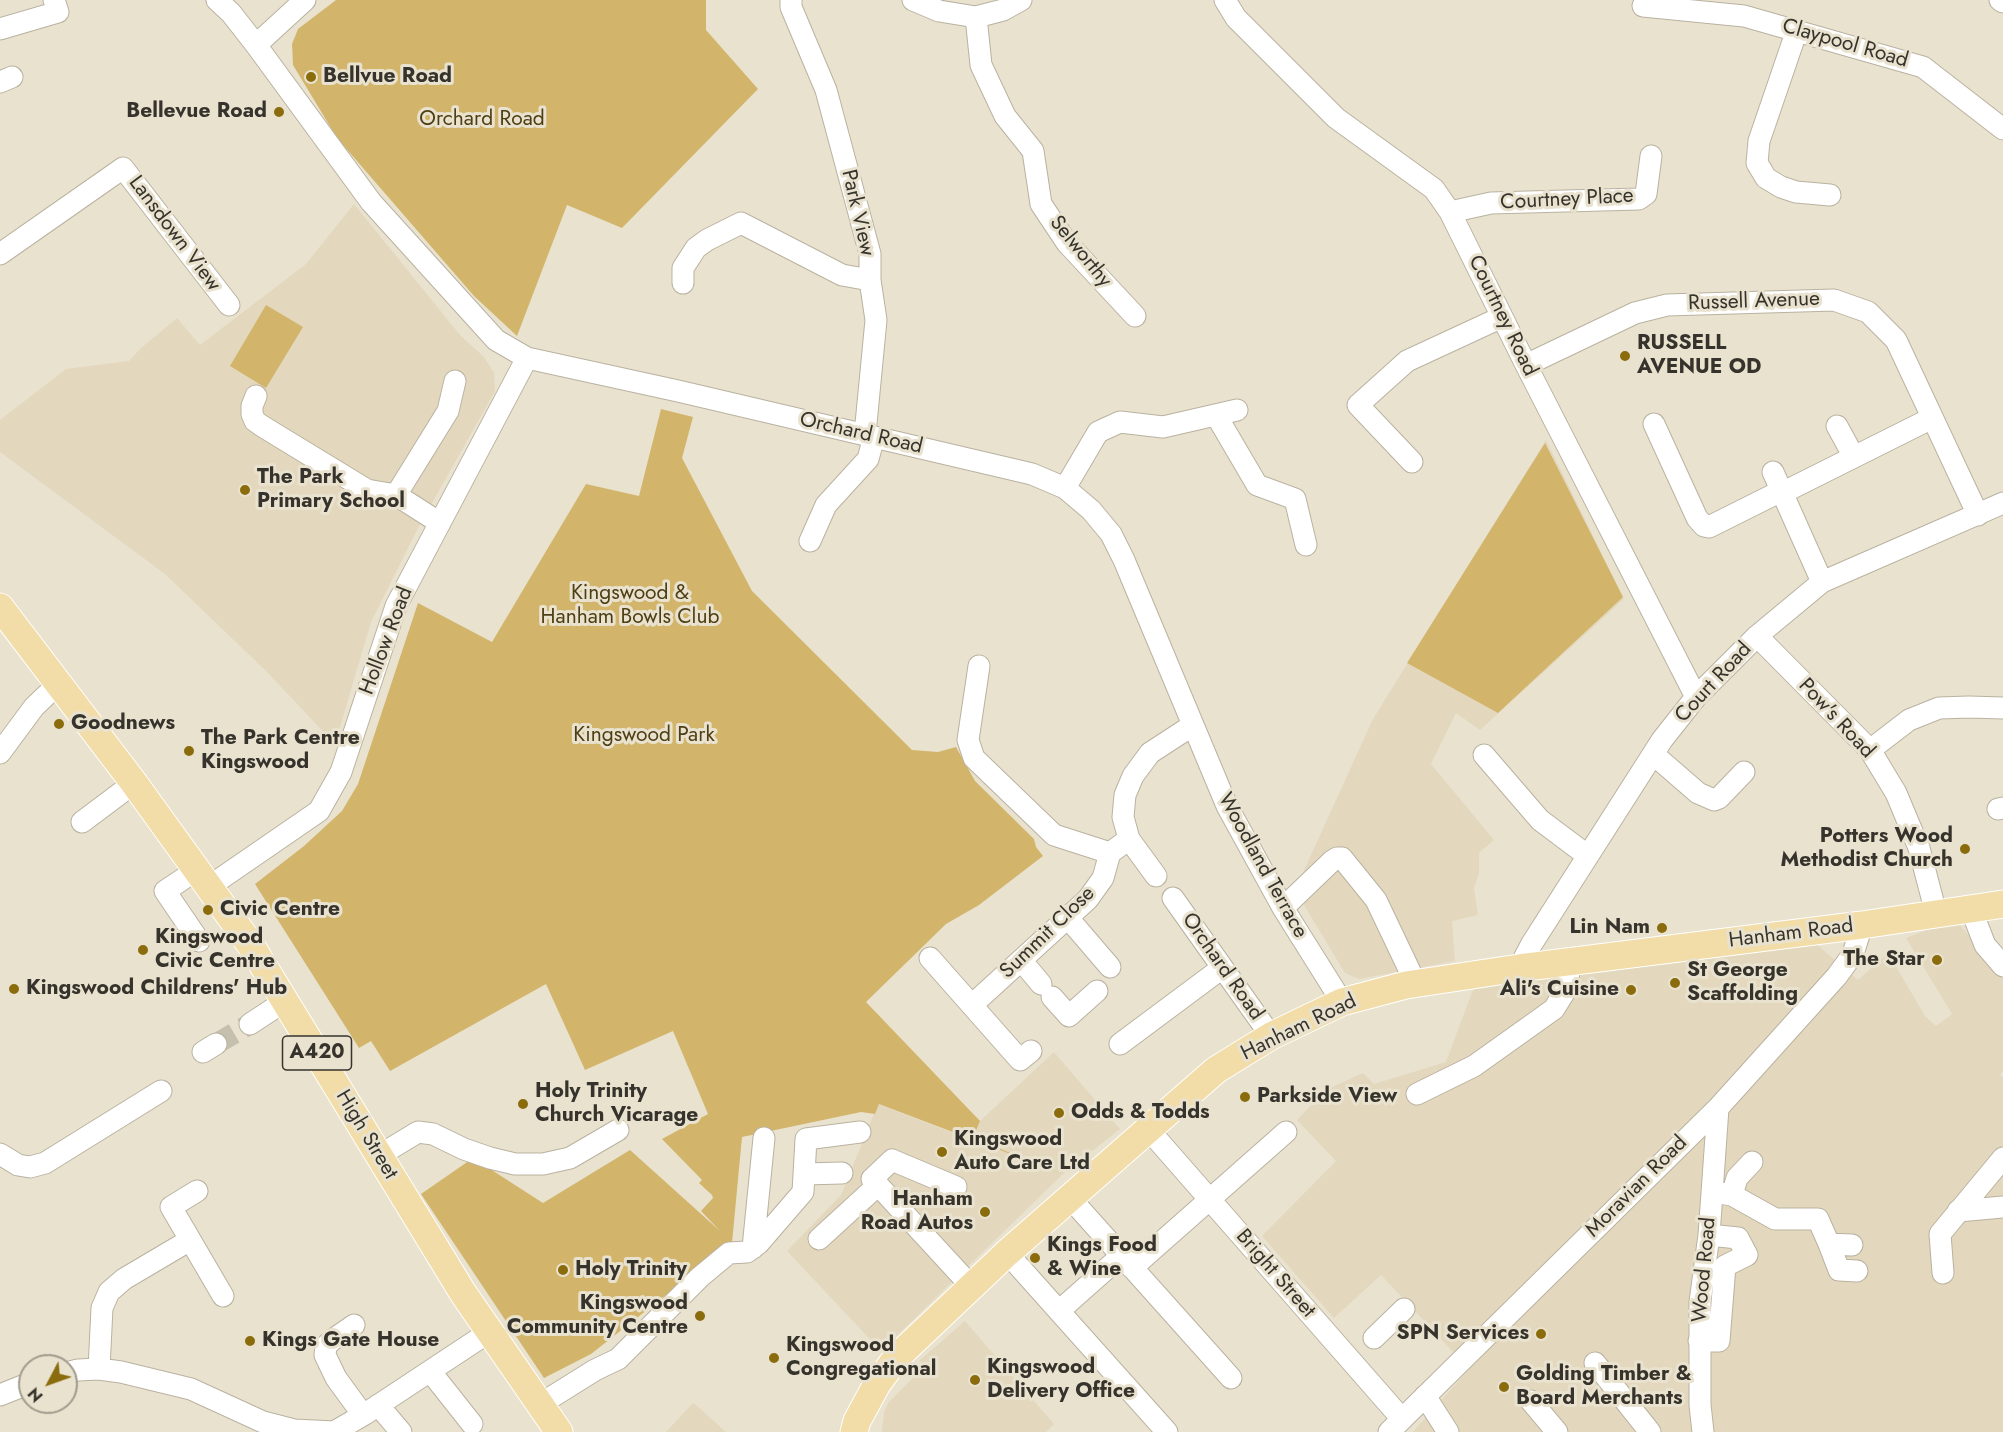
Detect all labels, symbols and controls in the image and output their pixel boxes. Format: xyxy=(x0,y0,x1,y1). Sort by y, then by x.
street label: Claypool Road xyxy=(1779,14,1911,74)
place label: Bellvue Road xyxy=(323,64,452,90)
marker: Bellvue Road xyxy=(304,70,318,84)
place label: Bellevue Road xyxy=(126,99,267,125)
marker: Bellevue Road xyxy=(272,105,286,119)
park label: Orchard Road xyxy=(419,107,545,133)
street label: Park View xyxy=(835,167,879,259)
street label: Lansdown View xyxy=(122,171,226,297)
street label: Courtney Place xyxy=(1500,184,1634,216)
street label: Selworthy xyxy=(1043,211,1117,293)
street label: Courtney Road xyxy=(1462,251,1542,381)
street label: Russell Avenue xyxy=(1688,287,1820,317)
place label: RUSSELL AVENUE OD xyxy=(1637,331,1761,381)
marker: RUSSELL AVENUE OD xyxy=(1618,349,1632,363)
street label: Orchard Road xyxy=(797,408,925,460)
place label: The Park Primary School xyxy=(257,465,405,515)
marker: The Park Primary School xyxy=(238,483,252,497)
park label: Kingswood & Hanham Bowls Club xyxy=(541,581,719,631)
street label: Hollow Road xyxy=(355,584,419,698)
street label: Court Road xyxy=(1670,638,1758,728)
street label: Pow's Road xyxy=(1793,674,1879,764)
place label: Goodnews xyxy=(71,711,175,737)
marker: Goodnews xyxy=(52,717,66,731)
park label: Kingswood Park xyxy=(573,723,715,749)
place label: The Park Centre Kingswood xyxy=(201,726,360,776)
marker: The Park Centre Kingswood xyxy=(182,744,196,758)
street label: Woodland Terrace xyxy=(1212,789,1312,943)
place label: Potters Wood Methodist Church xyxy=(1781,824,1953,874)
marker: Potters Wood Methodist Church xyxy=(1958,842,1972,856)
street label: Summit Close xyxy=(995,882,1101,984)
place label: Civic Centre xyxy=(220,897,340,923)
marker: Civic Centre xyxy=(201,903,215,917)
street label: Orchard Road xyxy=(1176,908,1268,1026)
street label: Hanham Road xyxy=(1727,914,1855,954)
place label: Lin Nam xyxy=(1570,915,1650,941)
marker: Lin Nam xyxy=(1655,921,1669,935)
place label: Kingswood Civic Centre xyxy=(155,925,275,975)
marker: Kingswood Civic Centre xyxy=(136,943,150,957)
place label: The Star xyxy=(1843,947,1925,973)
marker: The Star xyxy=(1930,953,1944,967)
place label: St George Scaffolding xyxy=(1687,958,1798,1008)
place label: Kingswood Childrens' Hub xyxy=(26,976,287,1002)
marker: St George Scaffolding xyxy=(1668,976,1682,990)
place label: Ali's Cuisine xyxy=(1500,977,1619,1003)
marker: Kingswood Childrens' Hub xyxy=(7,982,21,996)
marker: Ali's Cuisine xyxy=(1624,983,1638,997)
street label: Hanham Road xyxy=(1237,989,1361,1067)
road number: A420 xyxy=(282,1036,352,1070)
place label: Holy Trinity Church Vicarage xyxy=(535,1079,698,1129)
place label: Parkside View xyxy=(1257,1084,1397,1110)
street label: High Street xyxy=(329,1086,403,1184)
marker: Parkside View xyxy=(1238,1090,1252,1104)
marker: Holy Trinity Church Vicarage xyxy=(516,1097,530,1111)
place label: Odds & Todds xyxy=(1071,1100,1210,1126)
marker: Odds & Todds xyxy=(1052,1106,1066,1120)
place label: Kingswood Auto Care Ltd xyxy=(954,1127,1090,1177)
street label: Moravian Road xyxy=(1581,1131,1693,1243)
marker: Kingswood Auto Care Ltd xyxy=(935,1145,949,1159)
place label: Hanham Road Autos xyxy=(861,1187,973,1237)
marker: Hanham Road Autos xyxy=(978,1205,992,1219)
street label: Wood Road xyxy=(1688,1216,1722,1324)
street label: Bright Street xyxy=(1230,1225,1320,1323)
place label: Kings Food & Wine xyxy=(1047,1233,1157,1283)
marker: Kings Food & Wine xyxy=(1028,1251,1042,1265)
place label: Holy Trinity xyxy=(575,1257,687,1283)
marker: Holy Trinity xyxy=(556,1263,570,1277)
place label: Kingswood Community Centre xyxy=(507,1291,688,1341)
marker: Kingswood Community Centre xyxy=(693,1309,707,1323)
place label: SPN Services xyxy=(1397,1321,1529,1347)
marker: SPN Services xyxy=(1534,1327,1548,1341)
place label: Kings Gate House xyxy=(262,1328,439,1354)
place label: Kingswood Congregational xyxy=(786,1333,936,1383)
marker: Kings Gate House xyxy=(243,1334,257,1348)
marker: Kingswood Congregational xyxy=(767,1351,781,1365)
north arrow xyxy=(18,1354,78,1414)
place label: Kingswood Delivery Office xyxy=(987,1355,1135,1405)
place label: Golding Timber & Board Merchants xyxy=(1516,1362,1692,1412)
marker: Kingswood Delivery Office xyxy=(968,1373,982,1387)
marker: Golding Timber & Board Merchants xyxy=(1497,1380,1511,1394)
text: N xyxy=(23,1382,48,1407)

